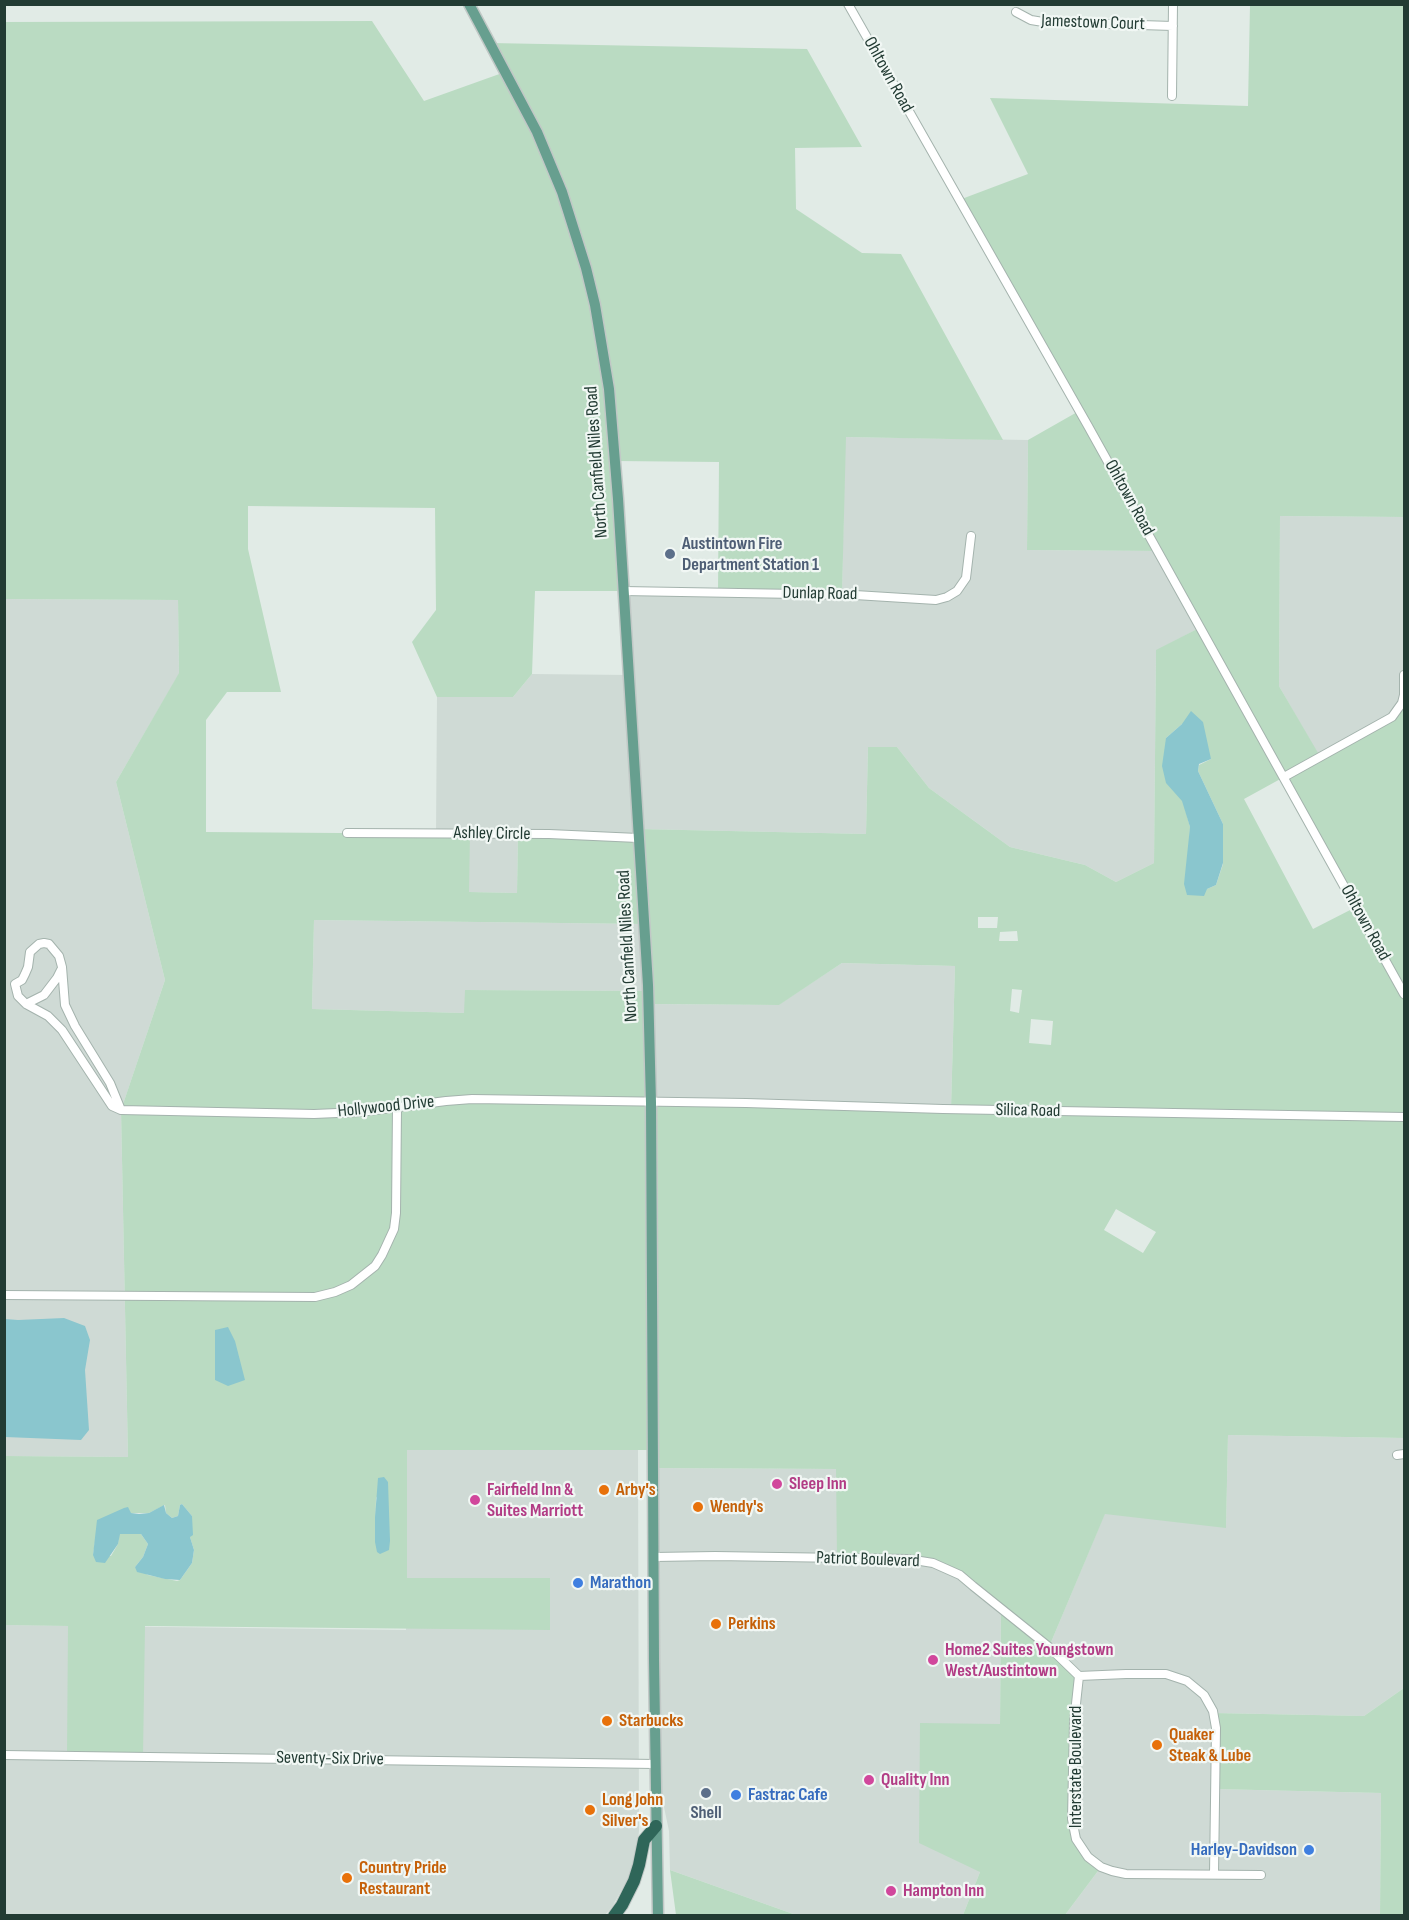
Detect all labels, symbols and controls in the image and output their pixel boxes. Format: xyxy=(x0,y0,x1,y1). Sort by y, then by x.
street label: Jamestown Court xyxy=(1041,10,1145,36)
street label: Ohltown Road xyxy=(858,33,918,117)
street label: North Canfield Niles Road xyxy=(581,385,613,539)
street label: Ohltown Road xyxy=(1099,456,1159,540)
place label: Austintown Fire Department Station 1 xyxy=(682,533,819,576)
marker: Austintown Fire Department Station 1 xyxy=(663,547,677,561)
street label: Dunlap Road xyxy=(782,583,858,605)
street label: Ashley Circle xyxy=(453,823,531,845)
street label: North Canfield Niles Road xyxy=(613,869,643,1023)
street label: Ohltown Road xyxy=(1335,881,1395,965)
street label: Hollywood Drive xyxy=(337,1091,435,1123)
street label: Silica Road xyxy=(995,1100,1061,1122)
place label: Sleep Inn xyxy=(789,1473,847,1495)
marker: Sleep Inn xyxy=(770,1477,784,1491)
place label: Fairfield Inn & Suites Marriott xyxy=(487,1479,583,1522)
place label: Arby's xyxy=(616,1479,656,1501)
marker: Arby's xyxy=(597,1483,611,1497)
marker: Fairfield Inn & Suites Marriott xyxy=(468,1493,482,1507)
place label: Wendy's xyxy=(710,1496,763,1518)
marker: Wendy's xyxy=(691,1500,705,1514)
street label: Patriot Boulevard xyxy=(816,1547,920,1573)
place label: Marathon xyxy=(590,1572,651,1594)
marker: Marathon xyxy=(571,1576,585,1590)
place label: Perkins xyxy=(728,1613,776,1635)
marker: Perkins xyxy=(709,1617,723,1631)
place label: Home2 Suites Youngstown West/Austintown xyxy=(945,1639,1114,1682)
marker: Home2 Suites Youngstown West/Austintown xyxy=(926,1653,940,1667)
street label: Interstate Boulevard xyxy=(1065,1706,1087,1828)
place label: Starbucks xyxy=(619,1710,683,1732)
marker: Starbucks xyxy=(600,1714,614,1728)
place label: Quaker Steak & Lube xyxy=(1169,1724,1251,1766)
marker: Quaker Steak & Lube xyxy=(1150,1738,1164,1752)
street label: Seventy-Six Drive xyxy=(276,1747,384,1771)
place label: Quality Inn xyxy=(881,1769,950,1791)
marker: Quality Inn xyxy=(862,1773,876,1787)
place label: Fastrac Cafe xyxy=(748,1784,828,1806)
marker: Shell xyxy=(699,1786,713,1800)
marker: Fastrac Cafe xyxy=(729,1788,743,1802)
place label: Long John Silver's xyxy=(602,1789,663,1832)
place label: Shell xyxy=(690,1802,722,1824)
marker: Long John Silver's xyxy=(583,1803,597,1817)
place label: Harley-Davidson xyxy=(1191,1839,1297,1861)
marker: Harley-Davidson xyxy=(1302,1843,1316,1857)
place label: Country Pride Restaurant xyxy=(359,1857,447,1900)
marker: Country Pride Restaurant xyxy=(340,1871,354,1885)
place label: Hampton Inn xyxy=(903,1880,984,1902)
marker: Hampton Inn xyxy=(884,1884,898,1898)

